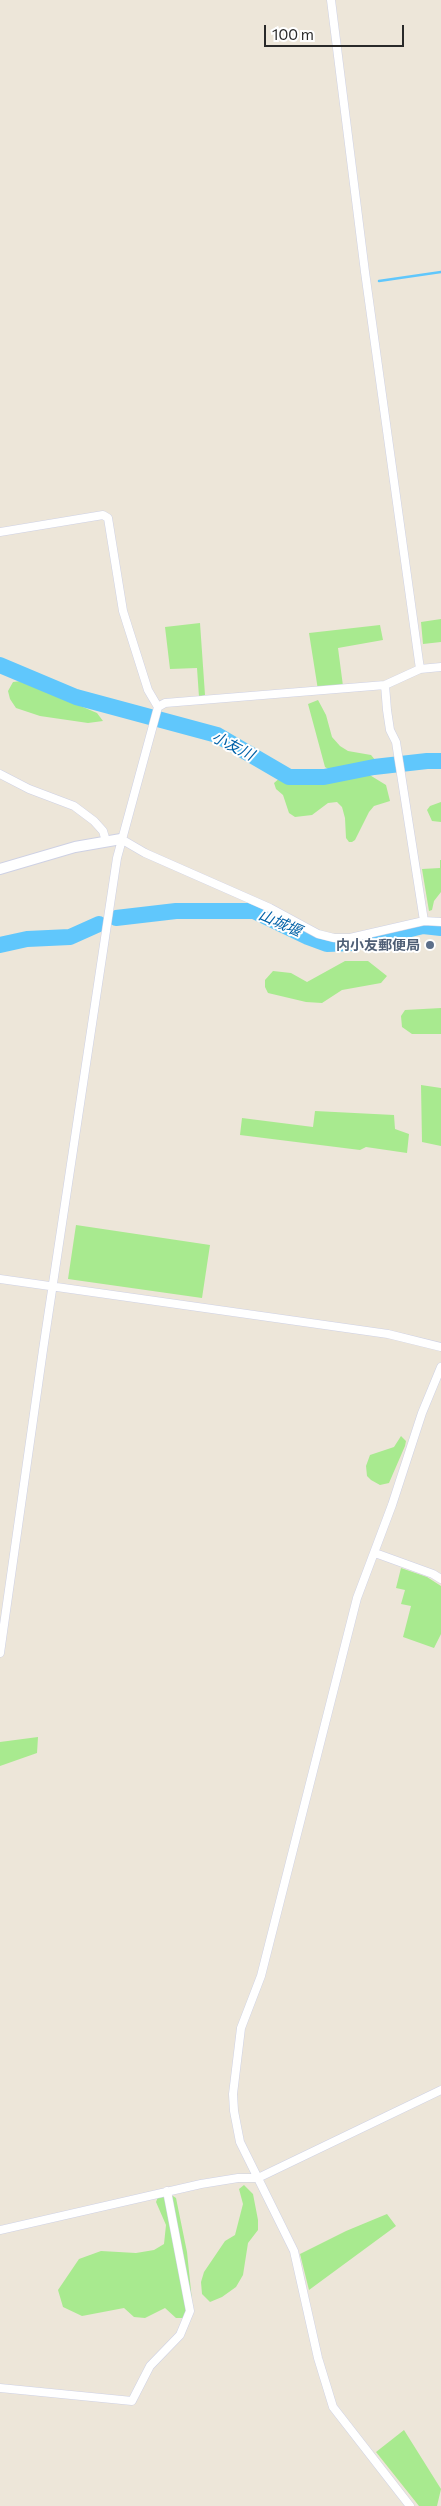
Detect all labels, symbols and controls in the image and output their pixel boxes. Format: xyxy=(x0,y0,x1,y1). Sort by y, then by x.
scale bar xyxy=(266,15,406,47)
text: 100 m xyxy=(272,25,314,43)
water label: 小友川 xyxy=(209,728,257,764)
water label: 山城堰 xyxy=(256,906,304,940)
place label: 内小友郵便局 xyxy=(336,937,420,953)
marker: 内小友郵便局 xyxy=(424,939,436,951)

